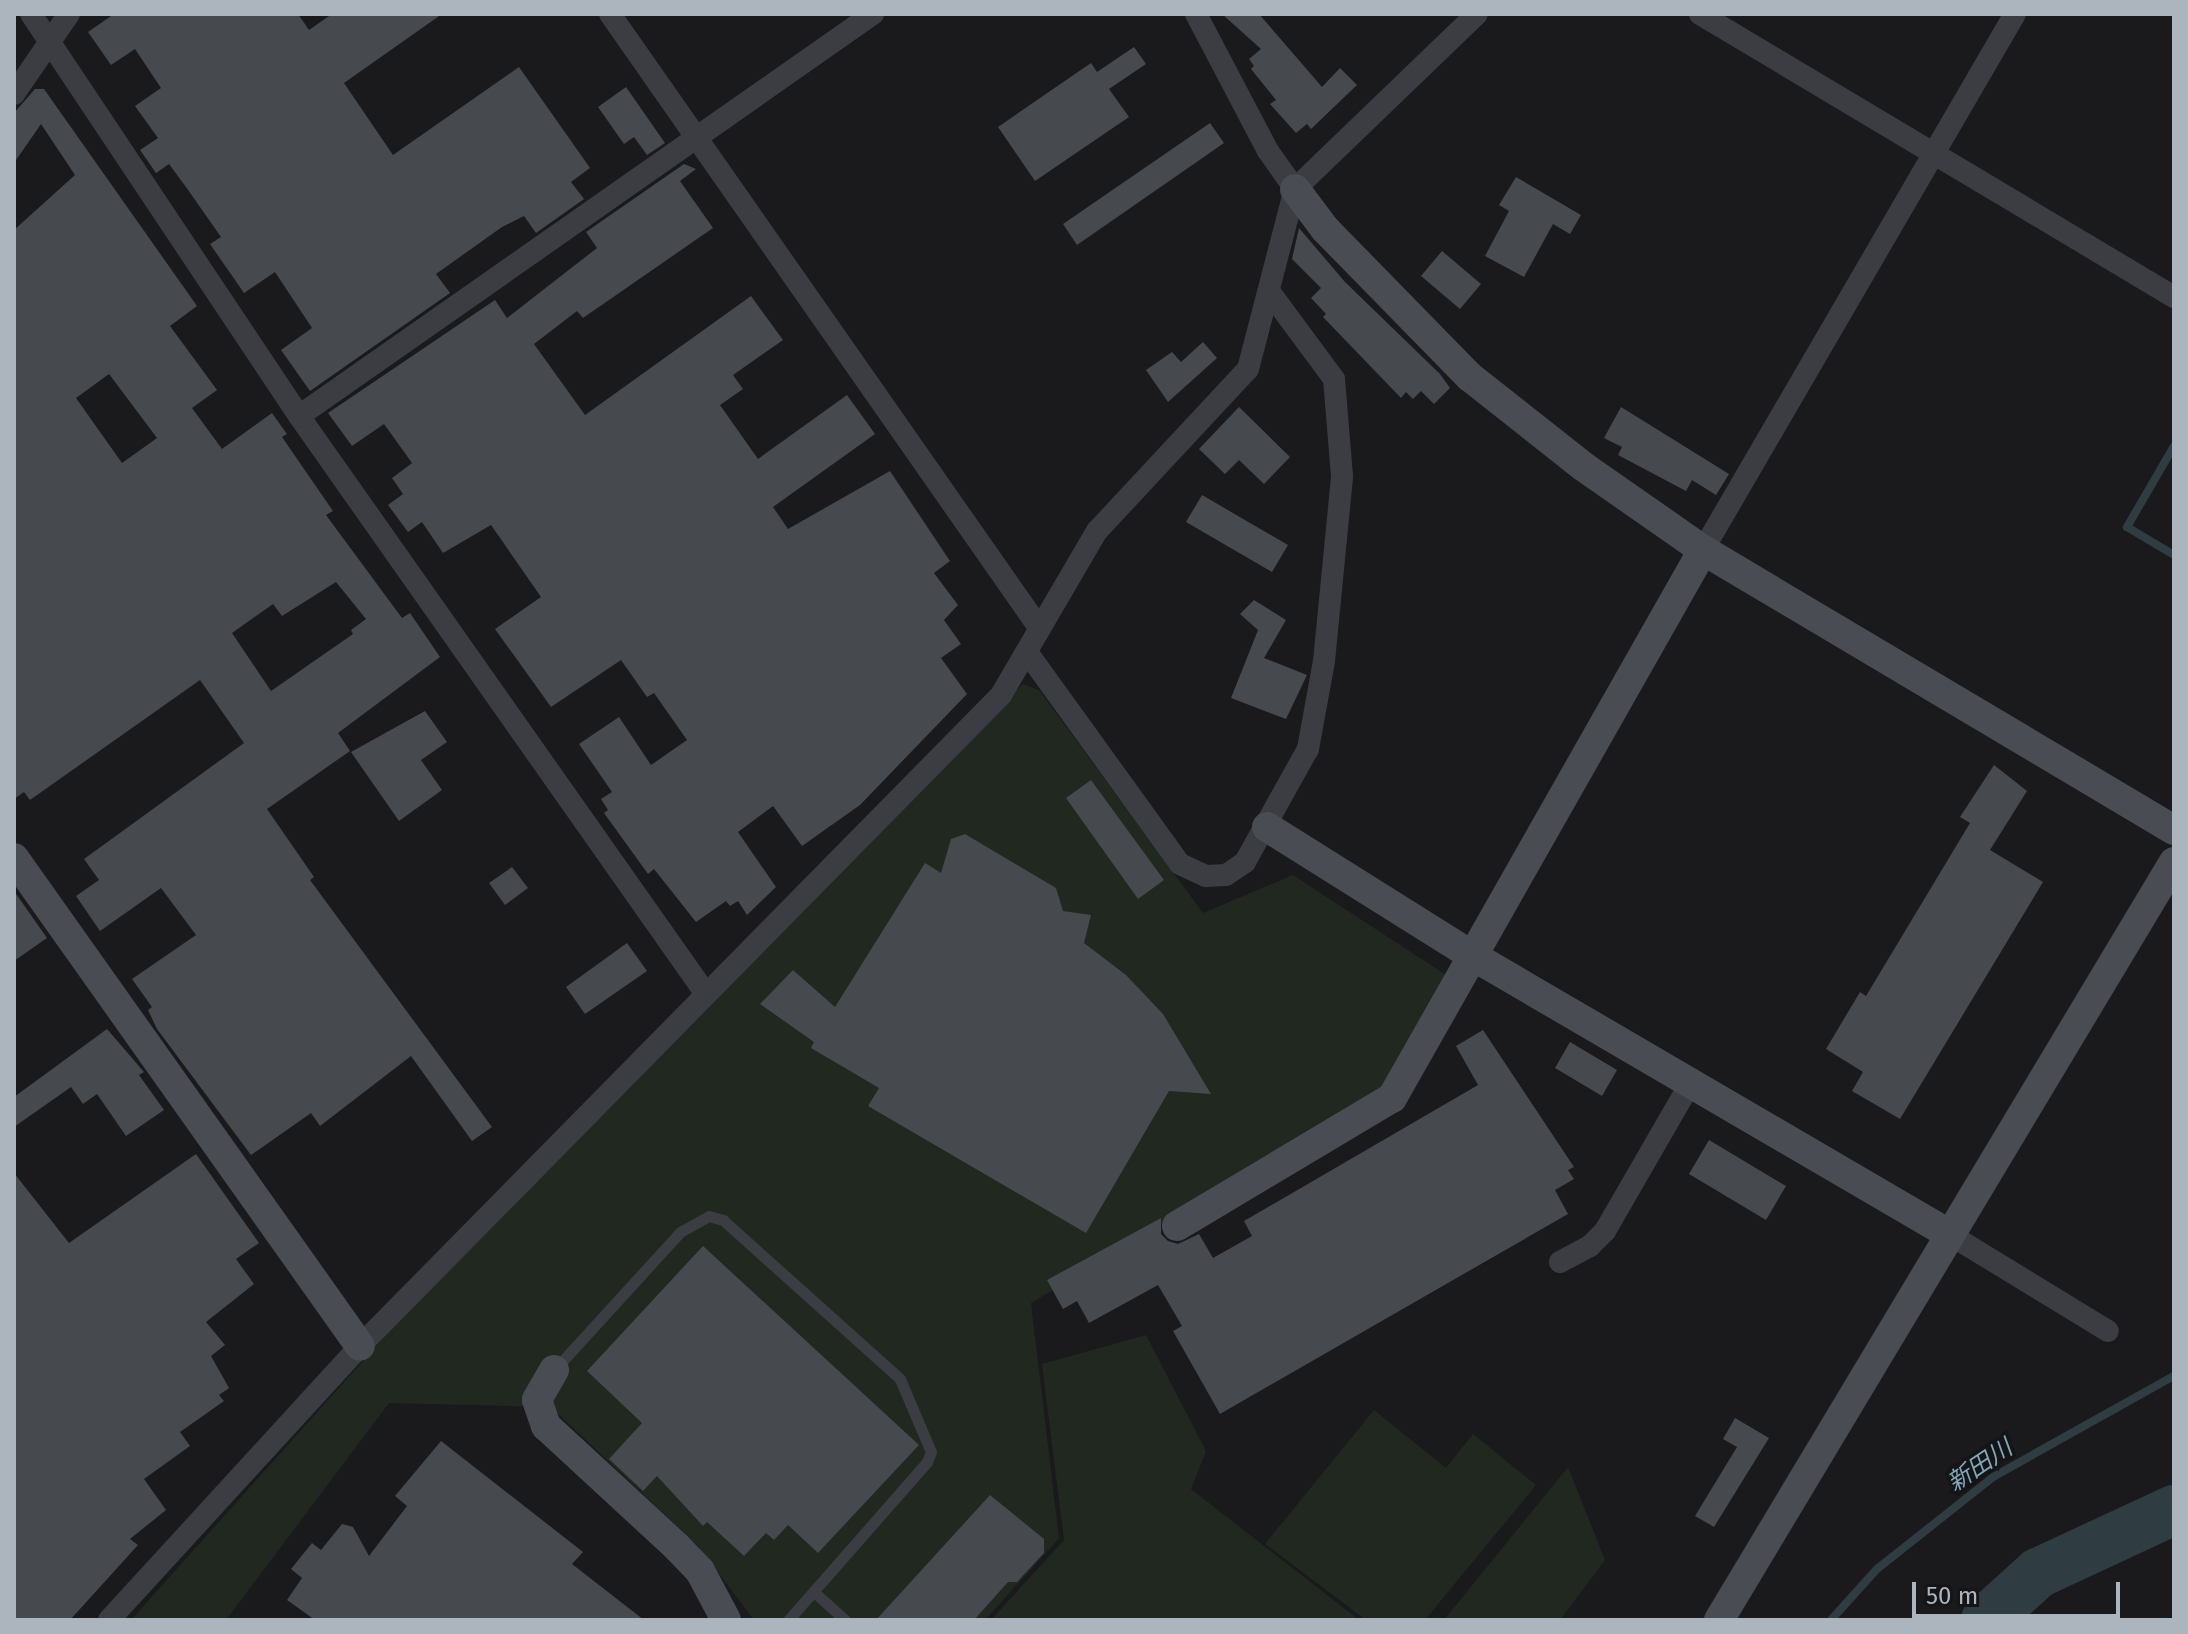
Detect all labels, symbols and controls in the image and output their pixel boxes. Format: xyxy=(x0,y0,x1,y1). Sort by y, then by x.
water label: 新田川 xyxy=(1942,1434,2018,1498)
scale bar xyxy=(1916,1566,2124,1616)
text: 50 m xyxy=(1926,1582,1978,1610)

